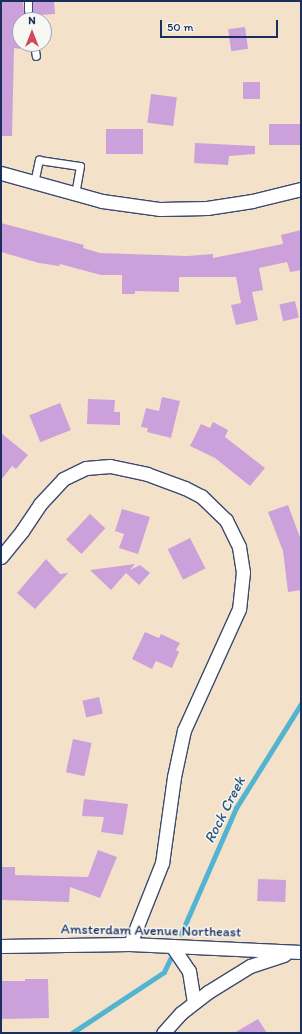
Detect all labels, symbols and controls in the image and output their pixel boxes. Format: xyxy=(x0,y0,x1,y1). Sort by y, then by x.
north arrow xyxy=(12,12,52,52)
scale bar xyxy=(162,12,280,38)
text: N xyxy=(28,14,36,27)
text: 50 m xyxy=(167,20,193,34)
water label: Rock Creek xyxy=(201,774,249,846)
street label: Amsterdam Avenue Northeast xyxy=(60,921,242,941)

